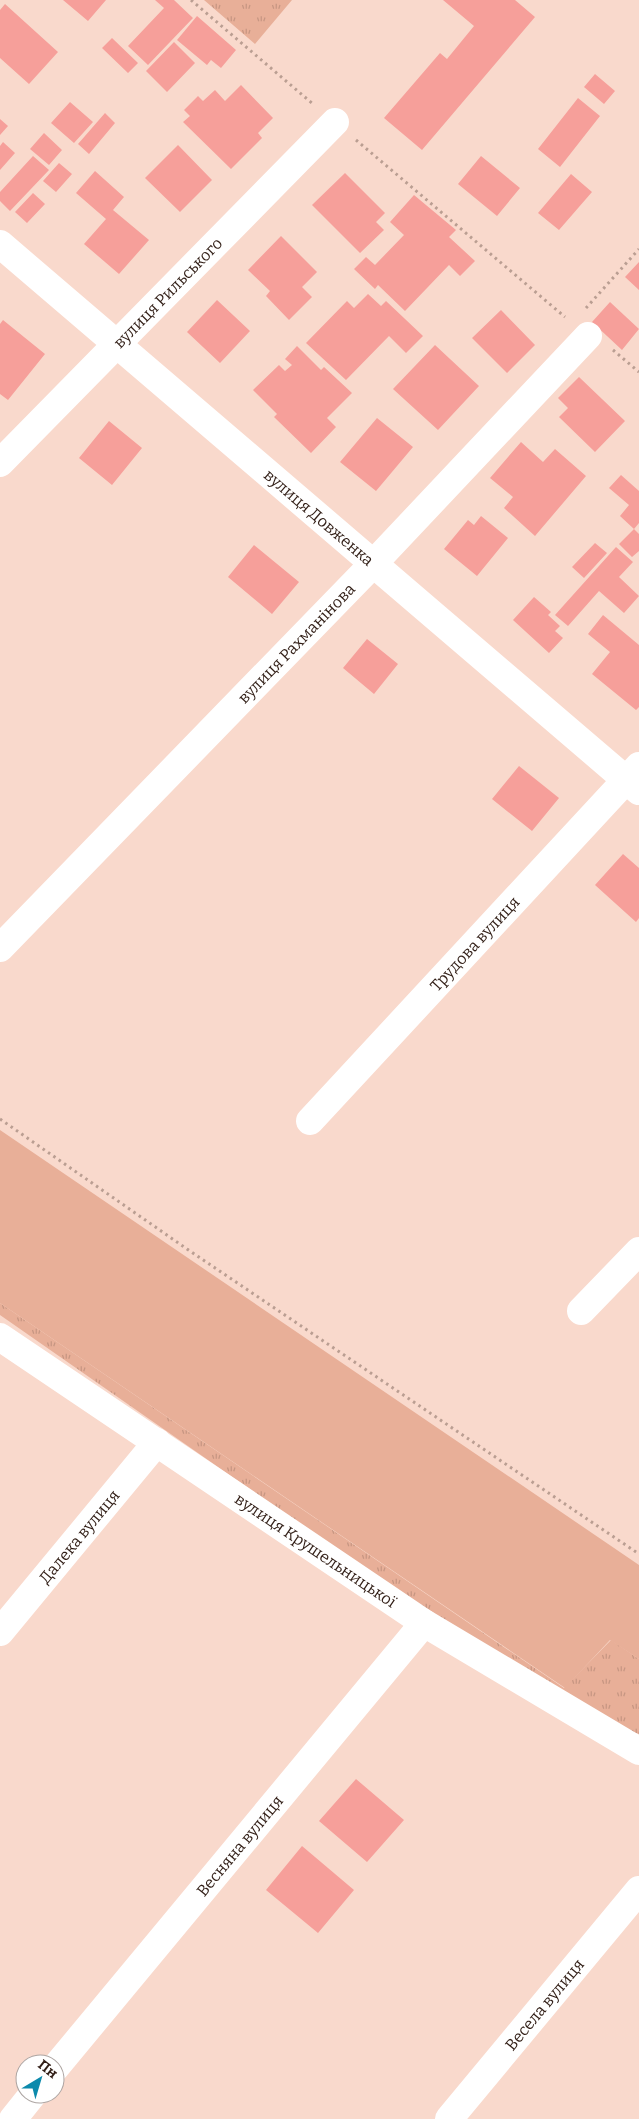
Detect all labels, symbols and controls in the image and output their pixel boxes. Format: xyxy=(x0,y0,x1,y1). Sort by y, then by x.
street label: вулиця Рильського xyxy=(109,233,226,352)
street label: вулиця Довженка xyxy=(260,465,378,569)
street label: вулиця Рахманінова xyxy=(234,579,359,707)
street label: Трудова вулиця xyxy=(426,892,523,995)
street label: Далека вулиця xyxy=(35,1486,123,1587)
street label: вулиця Крушельницької xyxy=(232,1489,400,1611)
street label: Весняна вулиця xyxy=(192,1791,287,1900)
street label: Весела вулиця xyxy=(501,1955,588,2054)
north arrow xyxy=(15,2054,65,2104)
text: Пн xyxy=(34,2056,61,2082)

